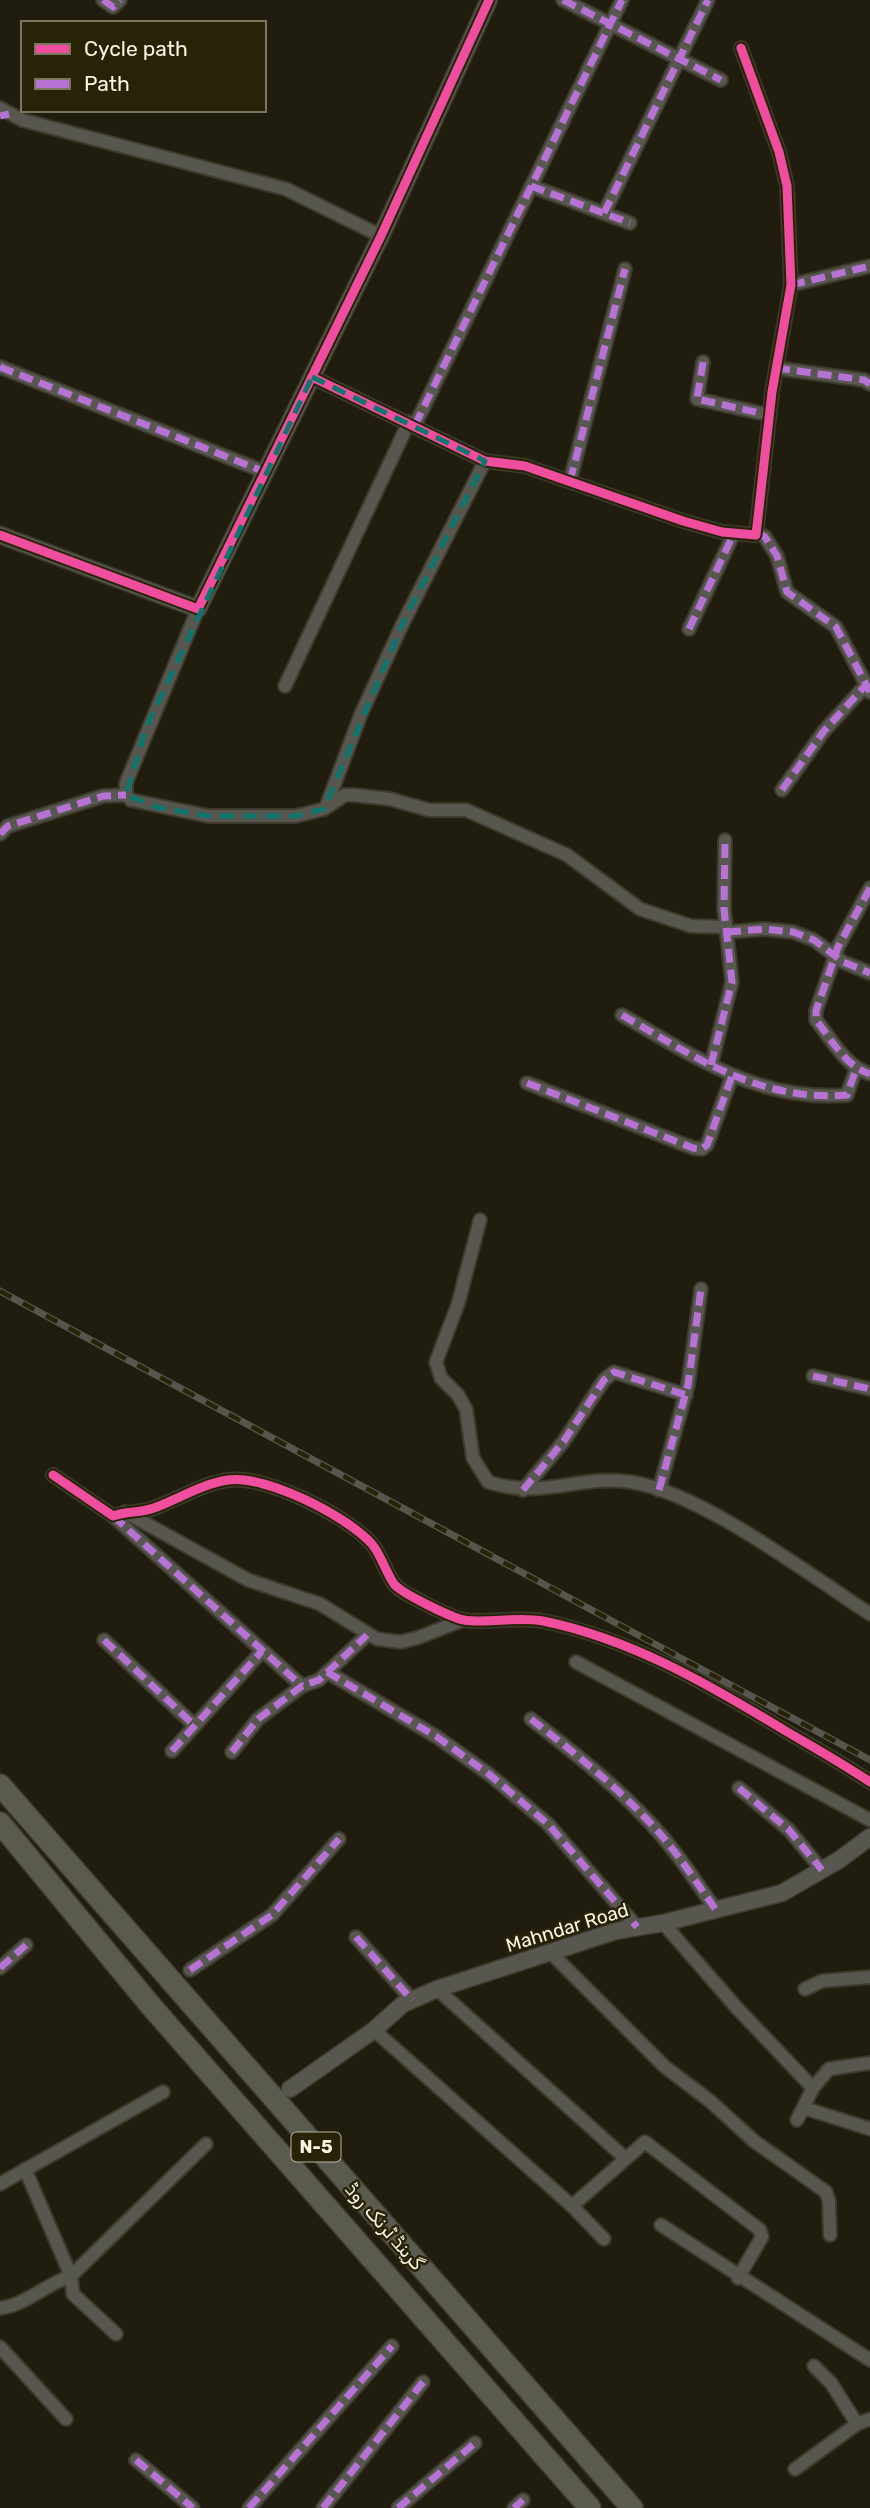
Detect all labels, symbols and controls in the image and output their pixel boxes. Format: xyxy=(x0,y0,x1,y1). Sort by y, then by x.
legend xyxy=(21,21,266,112)
text: Cycle path xyxy=(84,36,188,61)
text: Path xyxy=(84,71,130,96)
street label: Mahndar Road xyxy=(503,1898,631,1957)
road number: N-5 xyxy=(292,2132,340,2162)
street label: گرینڈ ٹرنک روڈ xyxy=(340,2178,429,2275)

